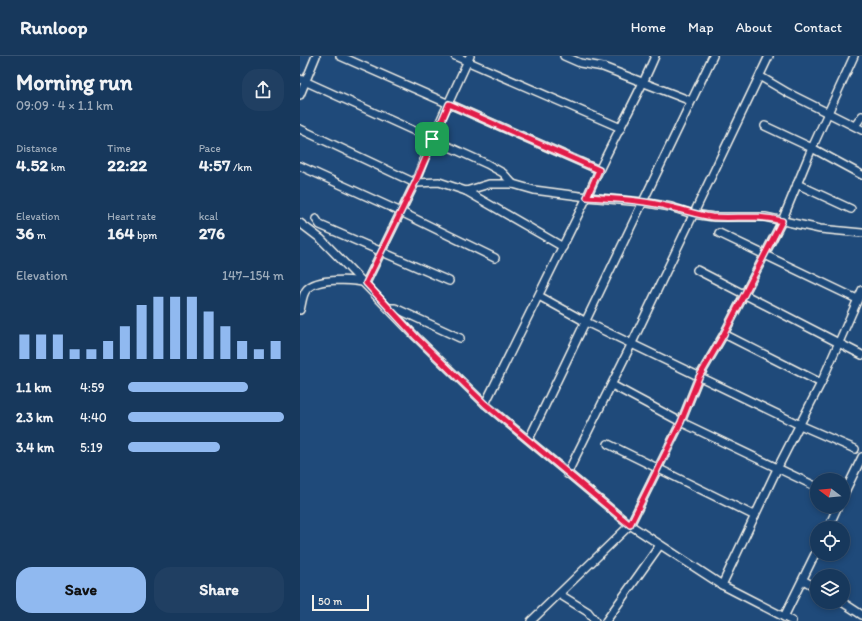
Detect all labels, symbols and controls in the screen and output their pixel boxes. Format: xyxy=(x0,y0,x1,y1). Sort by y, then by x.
text: Runloop xyxy=(20,16,87,39)
text: Home xyxy=(631,19,666,36)
text: Map xyxy=(688,19,714,36)
text: About xyxy=(736,19,772,36)
text: Contact xyxy=(794,19,842,36)
text: Morning run xyxy=(16,69,132,96)
button: share xyxy=(242,69,284,111)
text: 09:09 · 4 × 1.1 km xyxy=(16,98,113,113)
pin xyxy=(415,122,449,156)
icon: arrive xyxy=(421,128,443,150)
text: Distance xyxy=(16,142,57,155)
text: Time xyxy=(107,142,131,155)
text: Pace xyxy=(199,142,221,155)
text: 4.52 xyxy=(16,155,48,175)
text: 22:22 xyxy=(107,155,147,175)
text: 4:57 xyxy=(199,155,230,175)
text: km xyxy=(48,161,65,174)
text: /km xyxy=(230,161,252,174)
text: Elevation xyxy=(16,210,60,223)
text: Heart rate xyxy=(107,210,156,223)
text: kcal xyxy=(199,210,218,223)
text: 36 xyxy=(16,223,34,243)
text: 164 xyxy=(107,223,134,243)
text: 276 xyxy=(199,223,225,243)
text: m xyxy=(34,229,46,242)
text: bpm xyxy=(134,229,157,242)
text: Elevation xyxy=(16,268,68,283)
text: 147–154 m xyxy=(222,268,284,283)
text: 1.1 km xyxy=(16,380,51,395)
text: 4:59 xyxy=(80,380,105,395)
text: 2.3 km xyxy=(16,410,53,425)
text: 4:40 xyxy=(80,410,107,425)
text: 3.4 km xyxy=(16,440,54,455)
text: 5:19 xyxy=(80,440,103,455)
north arrow xyxy=(810,473,850,513)
map controls xyxy=(810,473,850,609)
button: locate xyxy=(810,521,850,561)
button: Save xyxy=(16,567,146,613)
button: Share xyxy=(154,567,284,613)
button: layers xyxy=(810,569,850,609)
scale bar xyxy=(312,593,369,612)
text: 50 m xyxy=(318,595,342,608)

